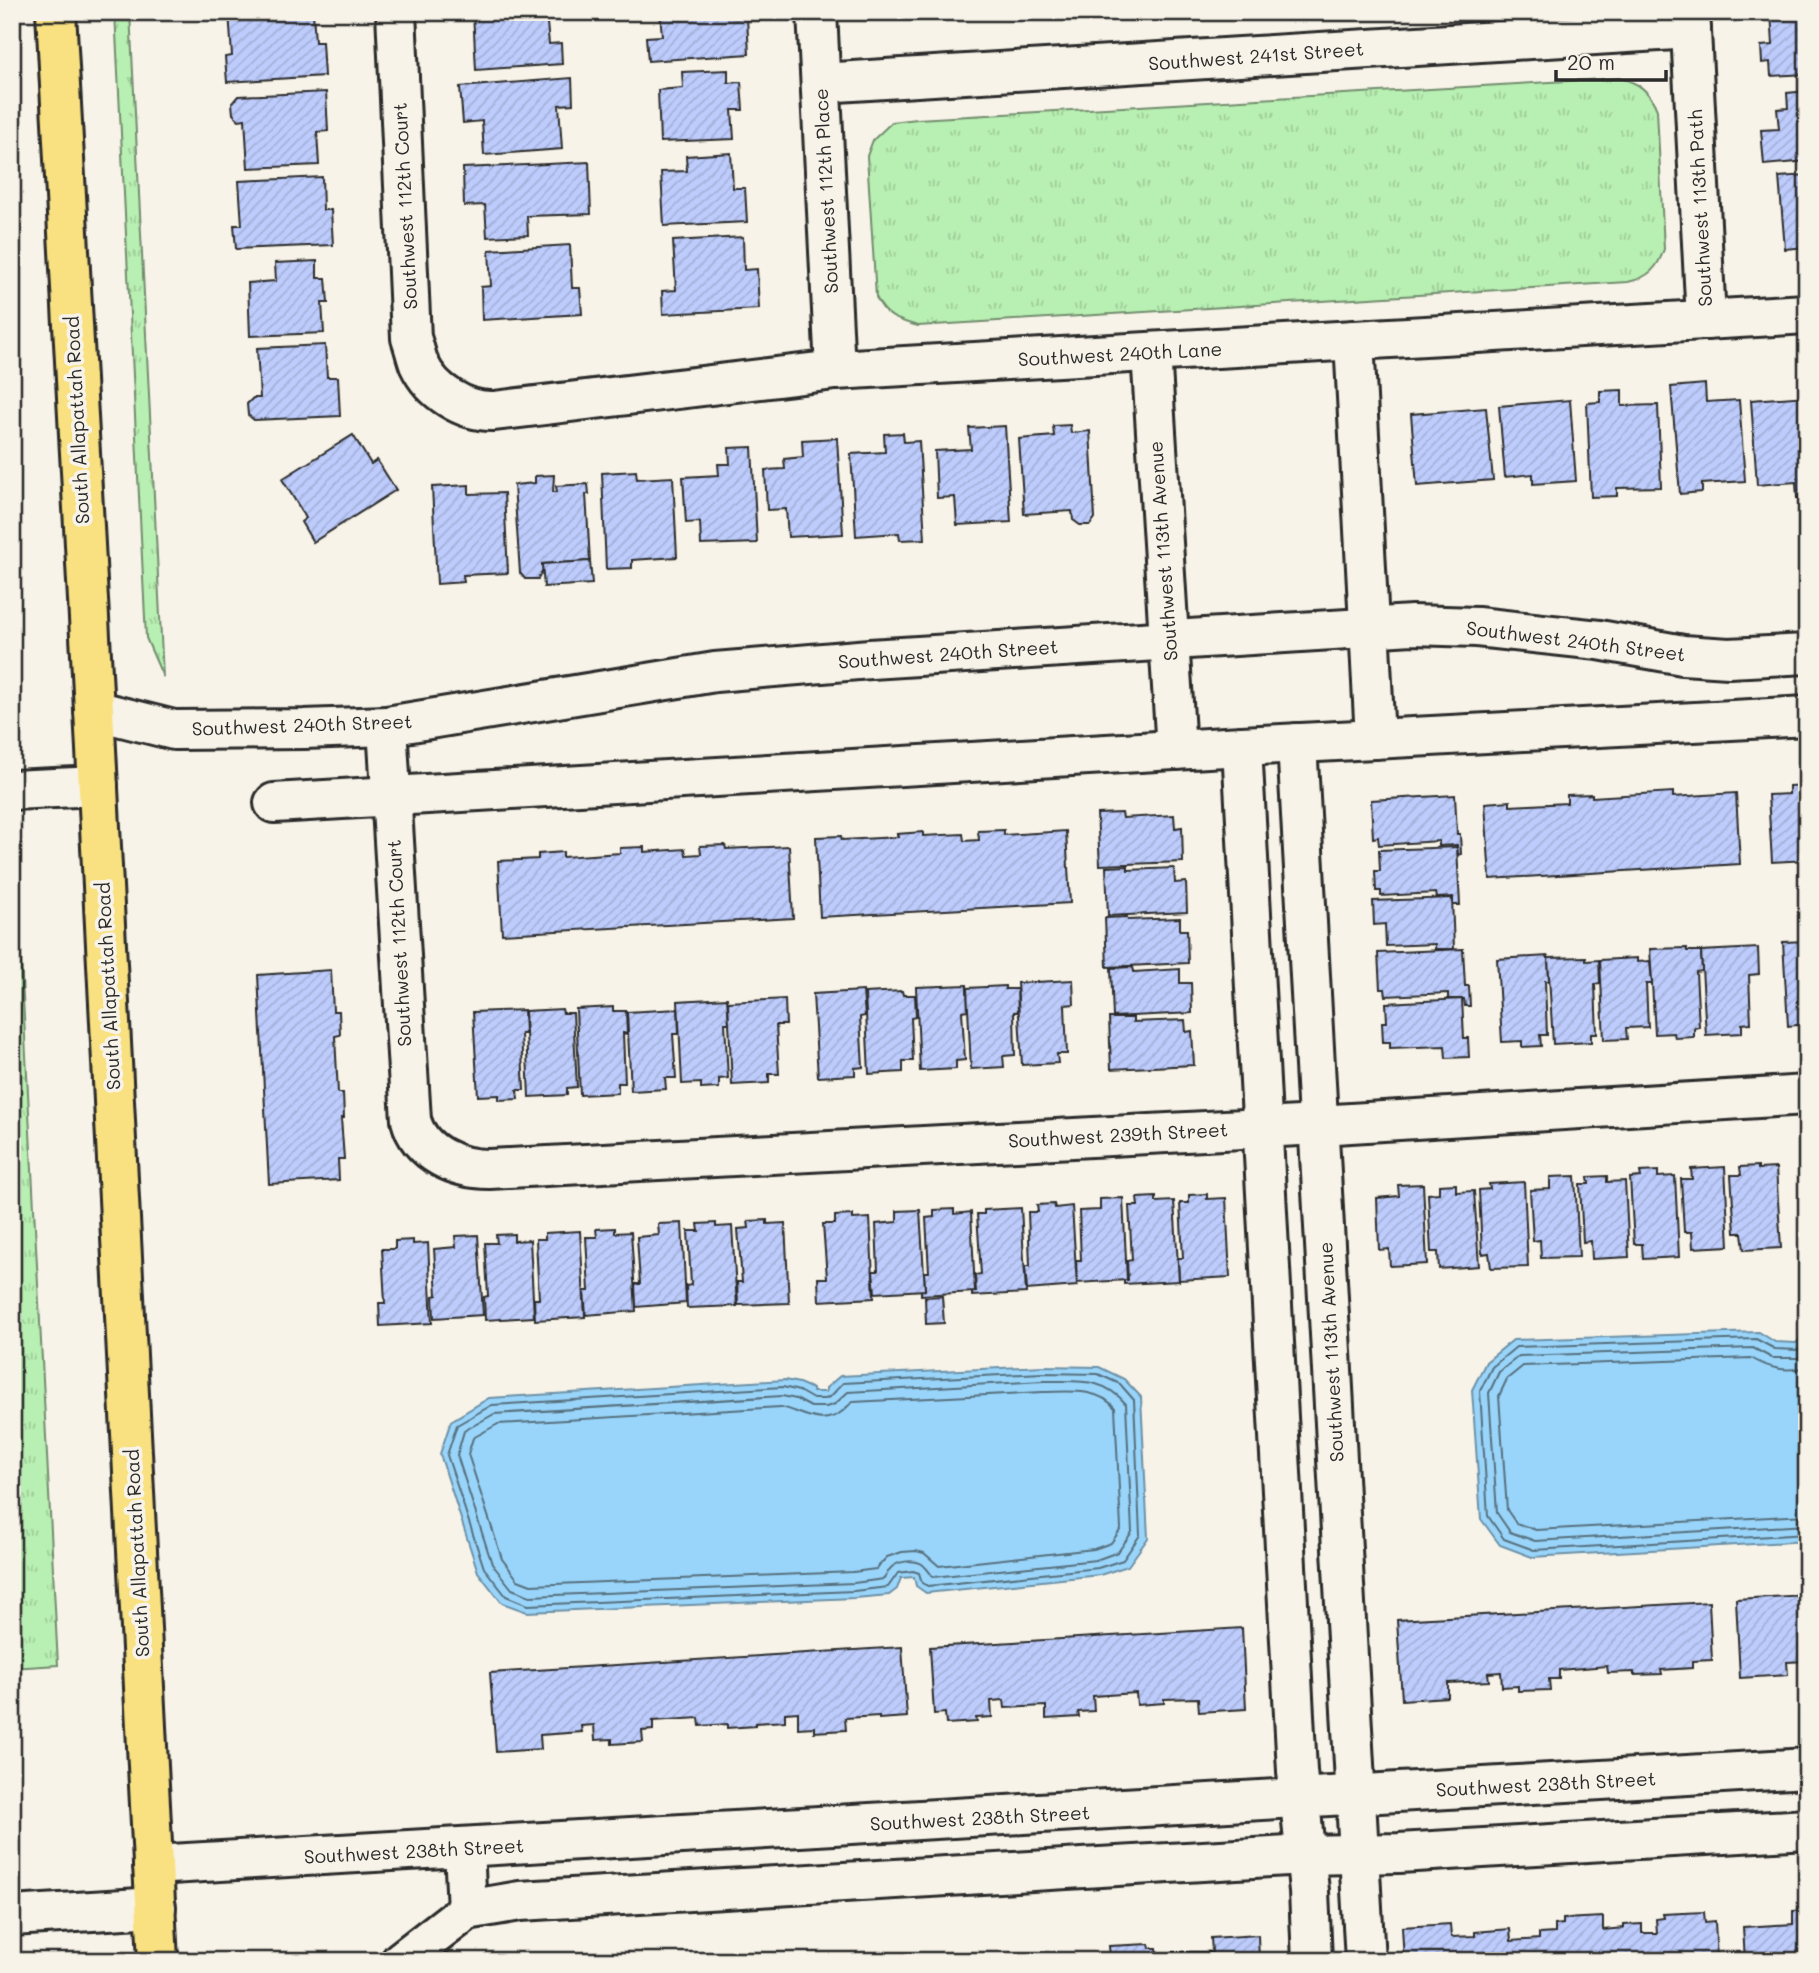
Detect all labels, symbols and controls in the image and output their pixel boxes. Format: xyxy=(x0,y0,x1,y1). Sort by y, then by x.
street label: Southwest 241st Street xyxy=(1147,35,1365,76)
scale bar xyxy=(1556,38,1667,82)
text: 20 m xyxy=(1567,48,1615,75)
street label: Southwest 112th Place xyxy=(808,88,843,294)
street label: Southwest 112th Court xyxy=(387,102,422,310)
street label: Southwest 113th Path xyxy=(1682,109,1717,307)
street label: South Allapattah Road xyxy=(59,315,94,525)
street label: Southwest 240th Lane xyxy=(1017,336,1223,371)
street label: Southwest 113th Avenue xyxy=(1142,440,1183,662)
street label: Southwest 240th Street xyxy=(1465,615,1687,666)
street label: Southwest 240th Street xyxy=(837,633,1059,674)
street label: Southwest 240th Street xyxy=(191,708,413,741)
street label: Southwest 112th Court xyxy=(381,839,416,1047)
street label: South Allapattah Road xyxy=(90,881,125,1091)
street label: Southwest 239th Street xyxy=(1007,1116,1229,1153)
street label: Southwest 113th Avenue xyxy=(1312,1241,1349,1463)
street label: South Allapattah Road xyxy=(119,1448,154,1658)
street label: Southwest 238th Street xyxy=(1435,1765,1657,1802)
street label: Southwest 238th Street xyxy=(869,1799,1091,1836)
street label: Southwest 238th Street xyxy=(303,1832,525,1869)

